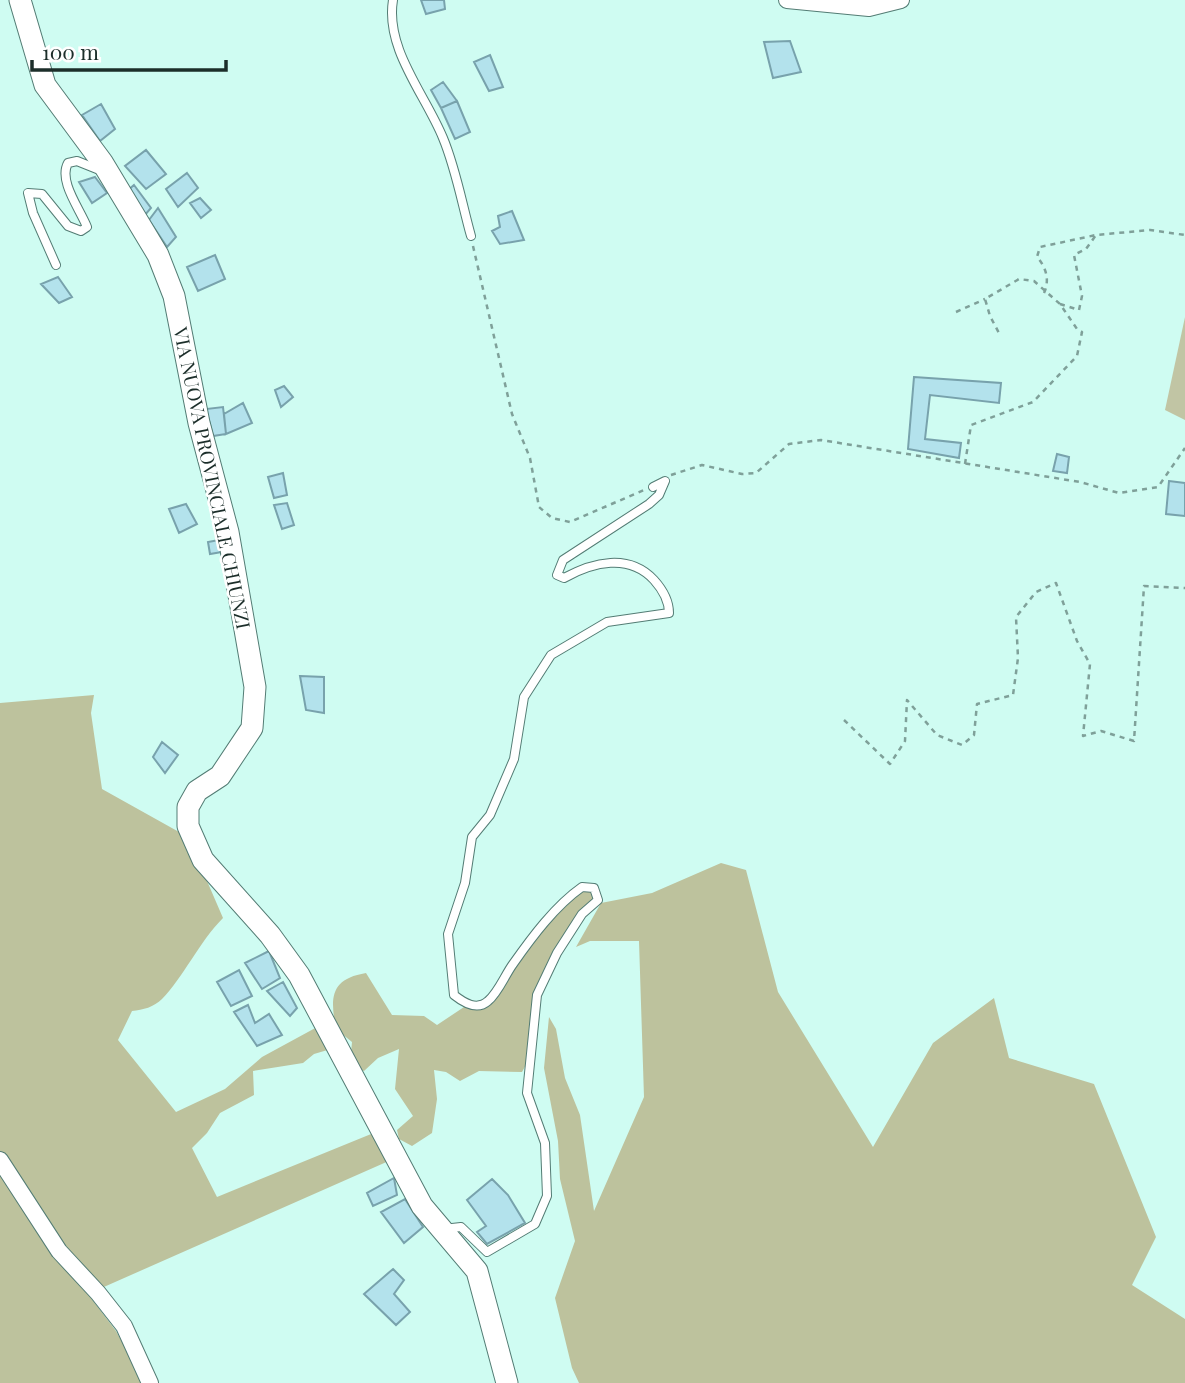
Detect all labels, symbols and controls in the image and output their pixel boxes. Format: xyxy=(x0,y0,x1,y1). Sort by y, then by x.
scale bar xyxy=(32,28,226,72)
text: 100 m xyxy=(42,37,99,65)
street label: VIA NUOVA PROVINCIALE CHIUNZI xyxy=(168,324,258,631)

